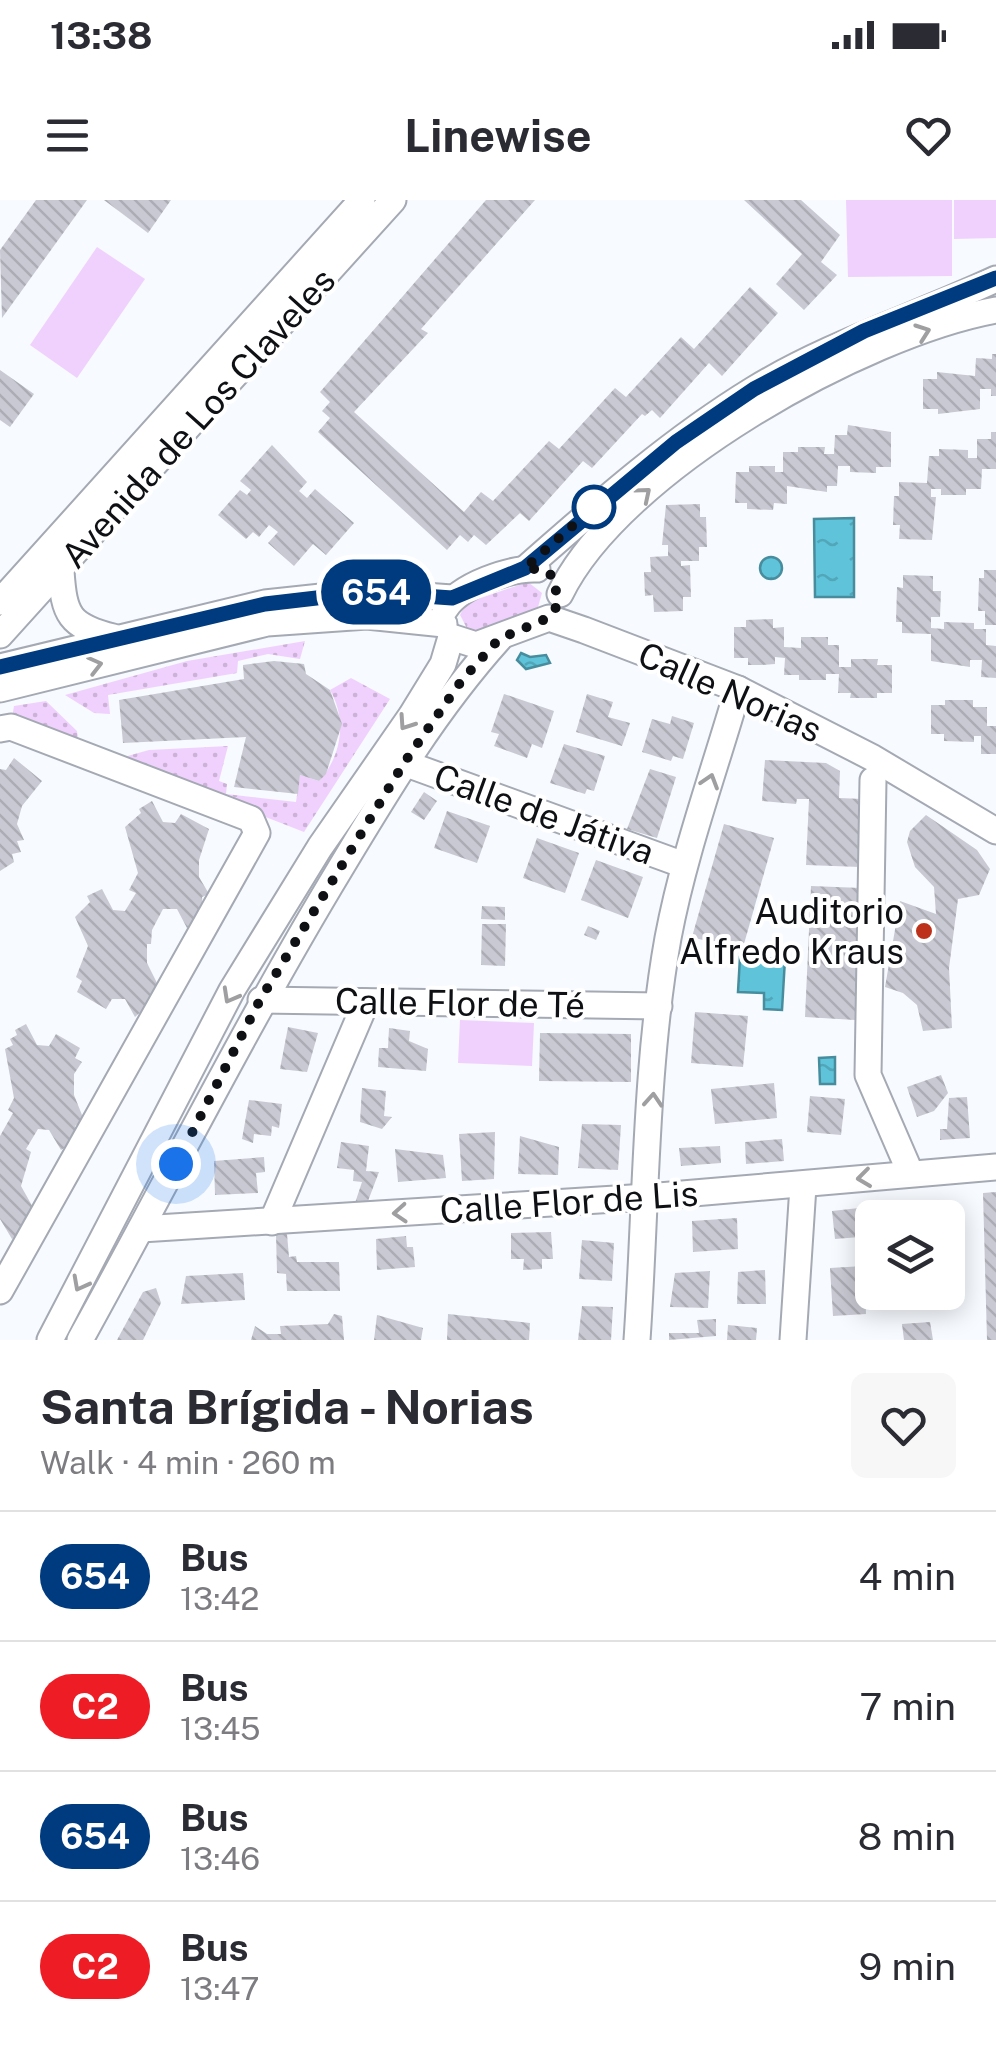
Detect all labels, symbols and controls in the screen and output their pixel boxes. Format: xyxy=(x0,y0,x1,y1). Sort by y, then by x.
text: 13:38 xyxy=(50,13,152,58)
icon: menu xyxy=(40,108,95,163)
icon: heart xyxy=(901,108,956,163)
text: Linewise xyxy=(404,109,592,162)
street label: Avenida de Los Claveles xyxy=(53,260,343,576)
one-way arrow xyxy=(914,323,931,344)
unlabelled marker xyxy=(573,486,615,528)
one-way arrow xyxy=(633,488,651,506)
line badge: 654 xyxy=(318,560,434,624)
text: 654 xyxy=(341,572,411,613)
street label: Calle Norias xyxy=(632,633,828,751)
one-way arrow xyxy=(86,656,103,677)
one-way arrow xyxy=(400,711,418,730)
street label: Calle de Játiva xyxy=(429,755,659,873)
one-way arrow xyxy=(698,774,719,791)
place label: Auditorio Alfredo Kraus xyxy=(679,891,904,972)
marker: Auditorio Alfredo Kraus xyxy=(913,920,935,942)
street label: Calle Flor de Té xyxy=(335,980,585,1026)
one-way arrow xyxy=(222,985,242,1003)
one-way arrow xyxy=(642,1091,663,1107)
your location xyxy=(151,1139,201,1189)
one-way arrow xyxy=(856,1167,872,1188)
street label: Calle Flor de Lis xyxy=(439,1173,699,1231)
map controls xyxy=(855,1200,965,1310)
button: layers xyxy=(855,1200,965,1310)
one-way arrow xyxy=(392,1202,408,1223)
one-way arrow xyxy=(73,1273,92,1292)
button: heart xyxy=(851,1373,956,1478)
text: Santa Brígida - Norias xyxy=(40,1378,534,1435)
text: Walk · 4 min · 260 m xyxy=(40,1444,336,1481)
text: Bus xyxy=(180,1535,249,1580)
text: 4 min xyxy=(858,1554,956,1599)
text: 654 xyxy=(60,1556,130,1597)
text: 13:42 xyxy=(180,1580,259,1617)
text: Bus xyxy=(180,1665,249,1710)
text: 7 min xyxy=(859,1684,956,1729)
text: C2 xyxy=(71,1686,119,1727)
text: 13:45 xyxy=(180,1710,261,1747)
text: Bus xyxy=(180,1795,249,1840)
text: 8 min xyxy=(858,1814,956,1859)
text: 654 xyxy=(60,1816,130,1857)
text: 13:46 xyxy=(180,1840,260,1877)
text: Bus xyxy=(180,1925,249,1970)
text: 9 min xyxy=(859,1944,956,1989)
text: C2 xyxy=(71,1946,119,1987)
text: 13:47 xyxy=(180,1970,260,2007)

